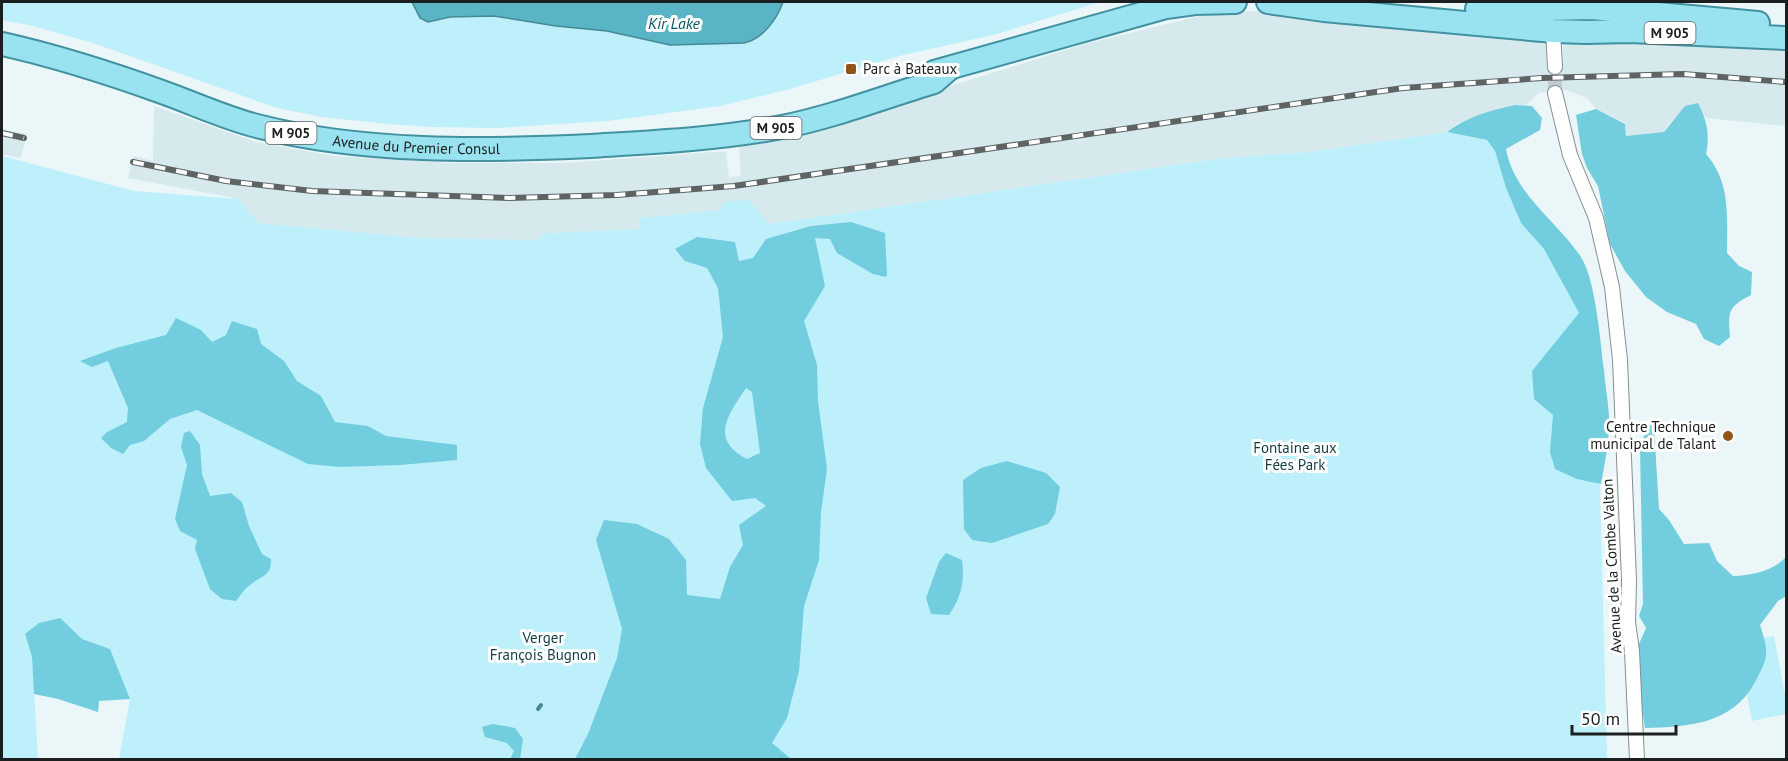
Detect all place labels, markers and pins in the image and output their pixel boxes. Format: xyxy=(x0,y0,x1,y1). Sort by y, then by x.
place label: Parc à Bateaux xyxy=(863,59,958,78)
marker: Parc à Bateaux xyxy=(844,62,858,76)
place label: Centre Technique municipal de Talant xyxy=(1590,417,1716,453)
marker: Centre Technique municipal de Talant xyxy=(1721,429,1735,443)

